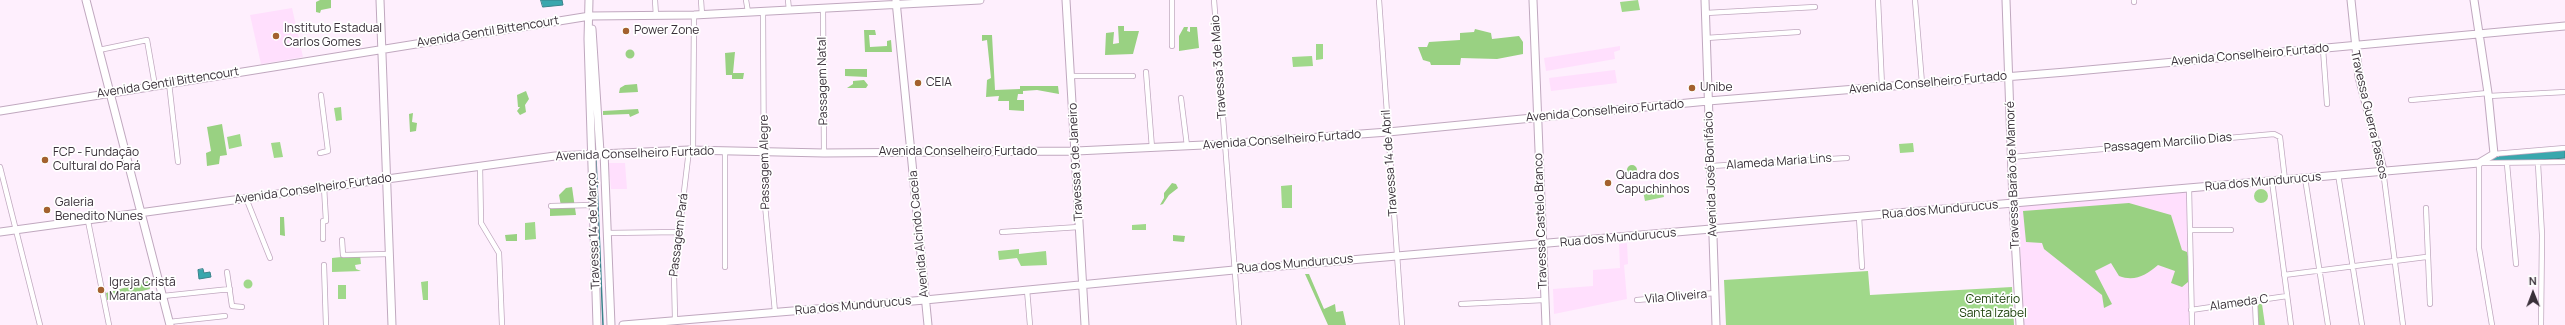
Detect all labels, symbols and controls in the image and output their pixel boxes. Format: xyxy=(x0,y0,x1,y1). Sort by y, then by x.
street label: Avenida Gentil Bittencourt xyxy=(416,14,560,50)
street label: Travessa 3 de Maio xyxy=(1208,15,1230,119)
place label: Instituto Estadual Carlos Gomes xyxy=(284,22,382,50)
place label: Power Zone xyxy=(634,24,699,38)
marker: Power Zone xyxy=(621,26,631,36)
marker: Instituto Estadual Carlos Gomes xyxy=(271,31,281,41)
street label: Passagem Natal xyxy=(815,37,831,125)
street label: Avenida Conselheiro Furtado xyxy=(2170,41,2330,69)
street label: Travessa Guerra Passos xyxy=(2347,49,2391,181)
street label: Avenida Gentil Bittencourt xyxy=(96,65,240,101)
street label: Avenida Conselheiro Furtado xyxy=(1848,69,2008,97)
place label: CEIA xyxy=(926,76,952,90)
marker: CEIA xyxy=(913,78,923,88)
place label: Unibe xyxy=(1700,81,1732,95)
marker: Unibe xyxy=(1687,83,1697,93)
street label: Avenida Conselheiro Furtado xyxy=(1525,97,1685,125)
street label: Travessa Barão de Mamoré xyxy=(2003,101,2023,249)
street label: Travessa 9 de Janeiro xyxy=(1066,102,1086,222)
street label: Travessa 14 de Abril xyxy=(1379,109,1401,217)
street label: Avenida José Bonifácio xyxy=(1702,111,1720,237)
street label: Passagem Alegre xyxy=(757,114,773,210)
street label: Avenida Conselheiro Furtado xyxy=(1202,127,1362,153)
street label: Passagem Marcílio Dias xyxy=(2103,130,2233,156)
street label: Avenida Conselheiro Furtado xyxy=(555,144,715,164)
street label: Avenida Conselheiro Furtado xyxy=(879,145,1037,159)
place label: FCP - Fundação Cultural do Pará xyxy=(53,146,140,174)
street label: Alameda Maria Lins xyxy=(1726,151,1832,173)
street label: Travessa Castelo Branco xyxy=(1531,153,1551,289)
marker: FCP - Fundação Cultural do Pará xyxy=(40,155,50,165)
place label: Quadra dos Capuchinhos xyxy=(1616,169,1690,197)
street label: Avenida Alcindo Cacela xyxy=(906,170,932,298)
street label: Rua dos Mundurucus xyxy=(2204,170,2322,194)
street label: Avenida Conselheiro Furtado xyxy=(233,171,393,207)
street label: Travessa 14 de Março xyxy=(585,172,603,290)
marker: Quadra dos Capuchinhos xyxy=(1603,178,1613,188)
street label: Passagem Pará xyxy=(667,193,691,277)
place label: Galeria Benedito Nunes xyxy=(55,196,143,224)
street label: Rua dos Mundurucus xyxy=(1881,198,1999,222)
marker: Galeria Benedito Nunes xyxy=(42,205,52,215)
street label: Rua dos Mundurucus xyxy=(1559,226,1677,250)
street label: Rua dos Mundurucus xyxy=(1236,252,1354,276)
north arrow xyxy=(2513,273,2553,313)
text: N xyxy=(2529,273,2537,288)
place label: Igreja Cristã Maranata xyxy=(109,276,176,304)
marker: Igreja Cristã Maranata xyxy=(96,285,106,295)
street label: Vila Oliveira xyxy=(1644,287,1708,307)
street label: Alameda C xyxy=(2209,292,2269,314)
park label: Cemitério Santa Izabel xyxy=(1959,293,2027,321)
street label: Rua dos Mundurucus xyxy=(794,294,912,318)

